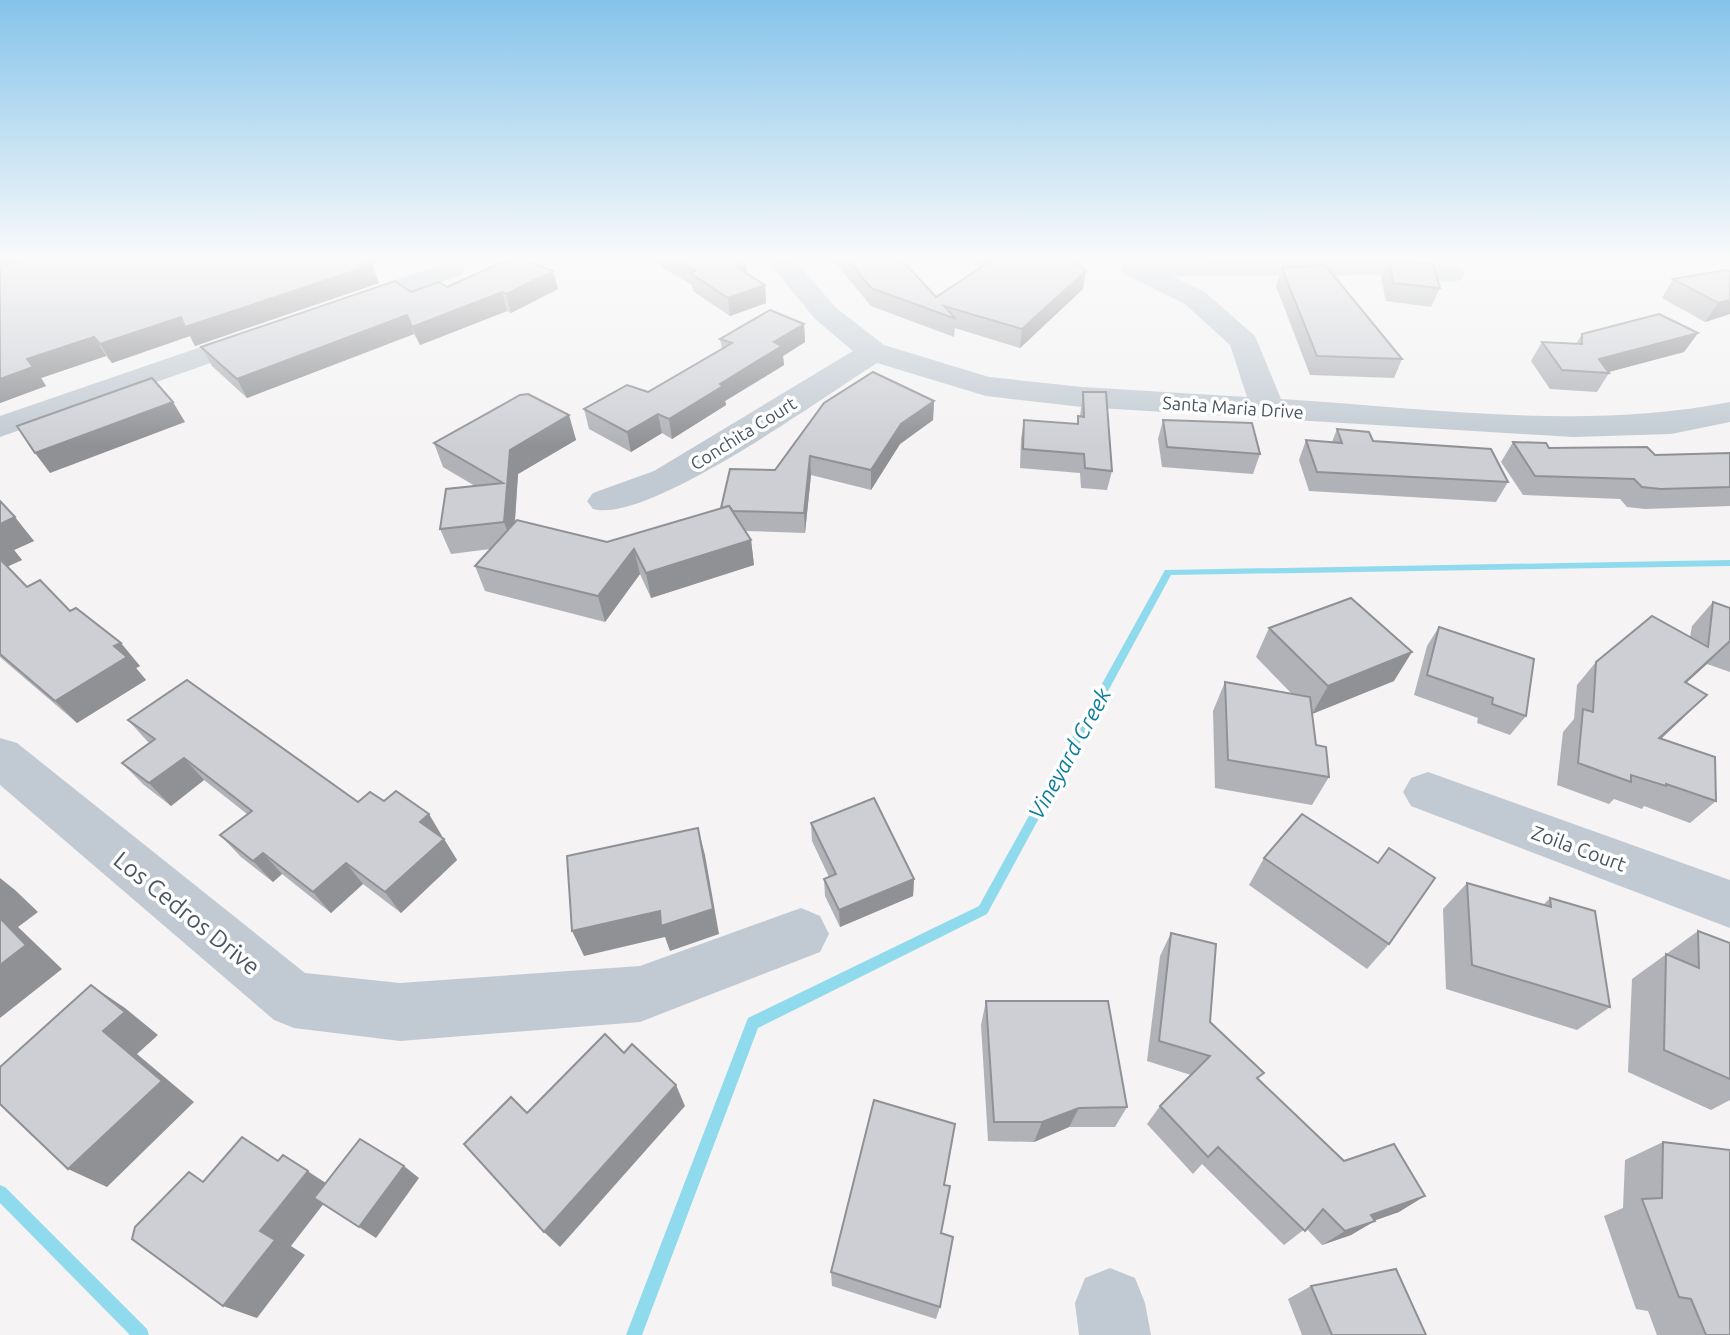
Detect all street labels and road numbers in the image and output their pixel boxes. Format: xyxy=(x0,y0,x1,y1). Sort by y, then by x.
street label: Conchita Court xyxy=(686,392,800,474)
street label: Santa Maria Drive xyxy=(1162,392,1304,422)
street label: Zoila Court xyxy=(1529,820,1629,876)
street label: Los Cedros Drive xyxy=(109,846,265,980)

